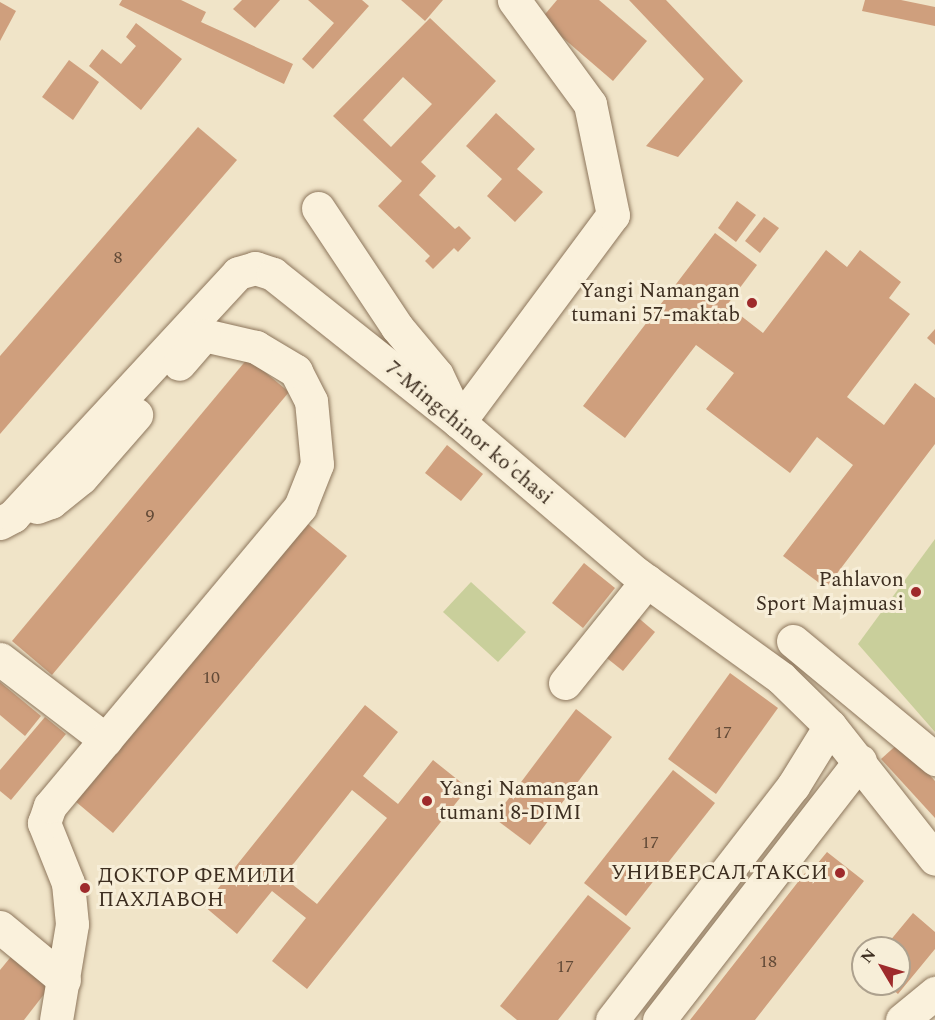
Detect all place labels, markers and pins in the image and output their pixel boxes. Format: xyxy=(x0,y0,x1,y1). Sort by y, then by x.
place label: Yangi Namangan tumani 57-maktab xyxy=(571,278,740,328)
marker: Yangi Namangan tumani 57-maktab xyxy=(745,296,759,310)
place label: Pahlavon Sport Majmuasi xyxy=(756,567,904,617)
marker: Pahlavon Sport Majmuasi xyxy=(909,585,923,599)
place label: Yangi Namangan tumani 8-DIMI xyxy=(439,776,599,826)
marker: Yangi Namangan tumani 8-DIMI xyxy=(420,794,434,808)
place label: УНИВЕРСАЛ ТАКСИ xyxy=(611,860,828,886)
place label: ДОКТОР ФЕМИЛИ ПАХЛАВОН xyxy=(98,863,296,913)
marker: УНИВЕРСАЛ ТАКСИ xyxy=(833,866,847,880)
marker: ДОКТОР ФЕМИЛИ ПАХЛАВОН xyxy=(76,879,94,897)

